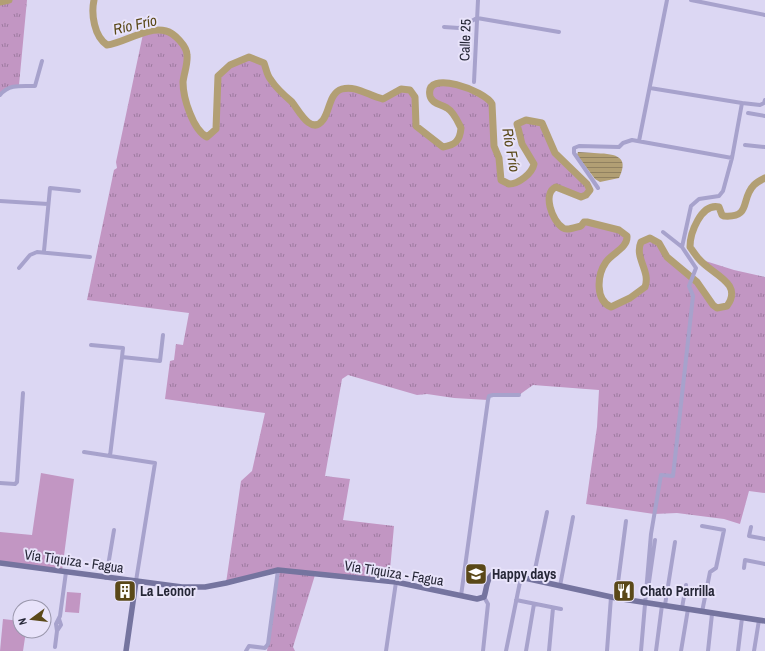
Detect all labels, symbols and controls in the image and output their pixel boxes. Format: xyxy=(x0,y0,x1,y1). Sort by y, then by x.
water label: Río Frío xyxy=(111,9,159,40)
street label: Calle 25 xyxy=(455,19,475,61)
water label: Río Frío xyxy=(497,126,526,174)
street label: Vía Tiquiza - Fagua xyxy=(23,545,126,577)
street label: Vía Tiquiza - Fagua xyxy=(343,556,446,590)
school or university icon: Happy days xyxy=(463,561,489,587)
place label: Happy days xyxy=(492,565,556,583)
building icon: La Leonor xyxy=(112,578,138,604)
restaurant icon: Chato Parrilla xyxy=(611,578,637,604)
place label: La Leonor xyxy=(140,582,196,600)
place label: Chato Parrilla xyxy=(640,582,715,600)
north arrow xyxy=(12,599,52,639)
text: N xyxy=(15,617,30,627)

